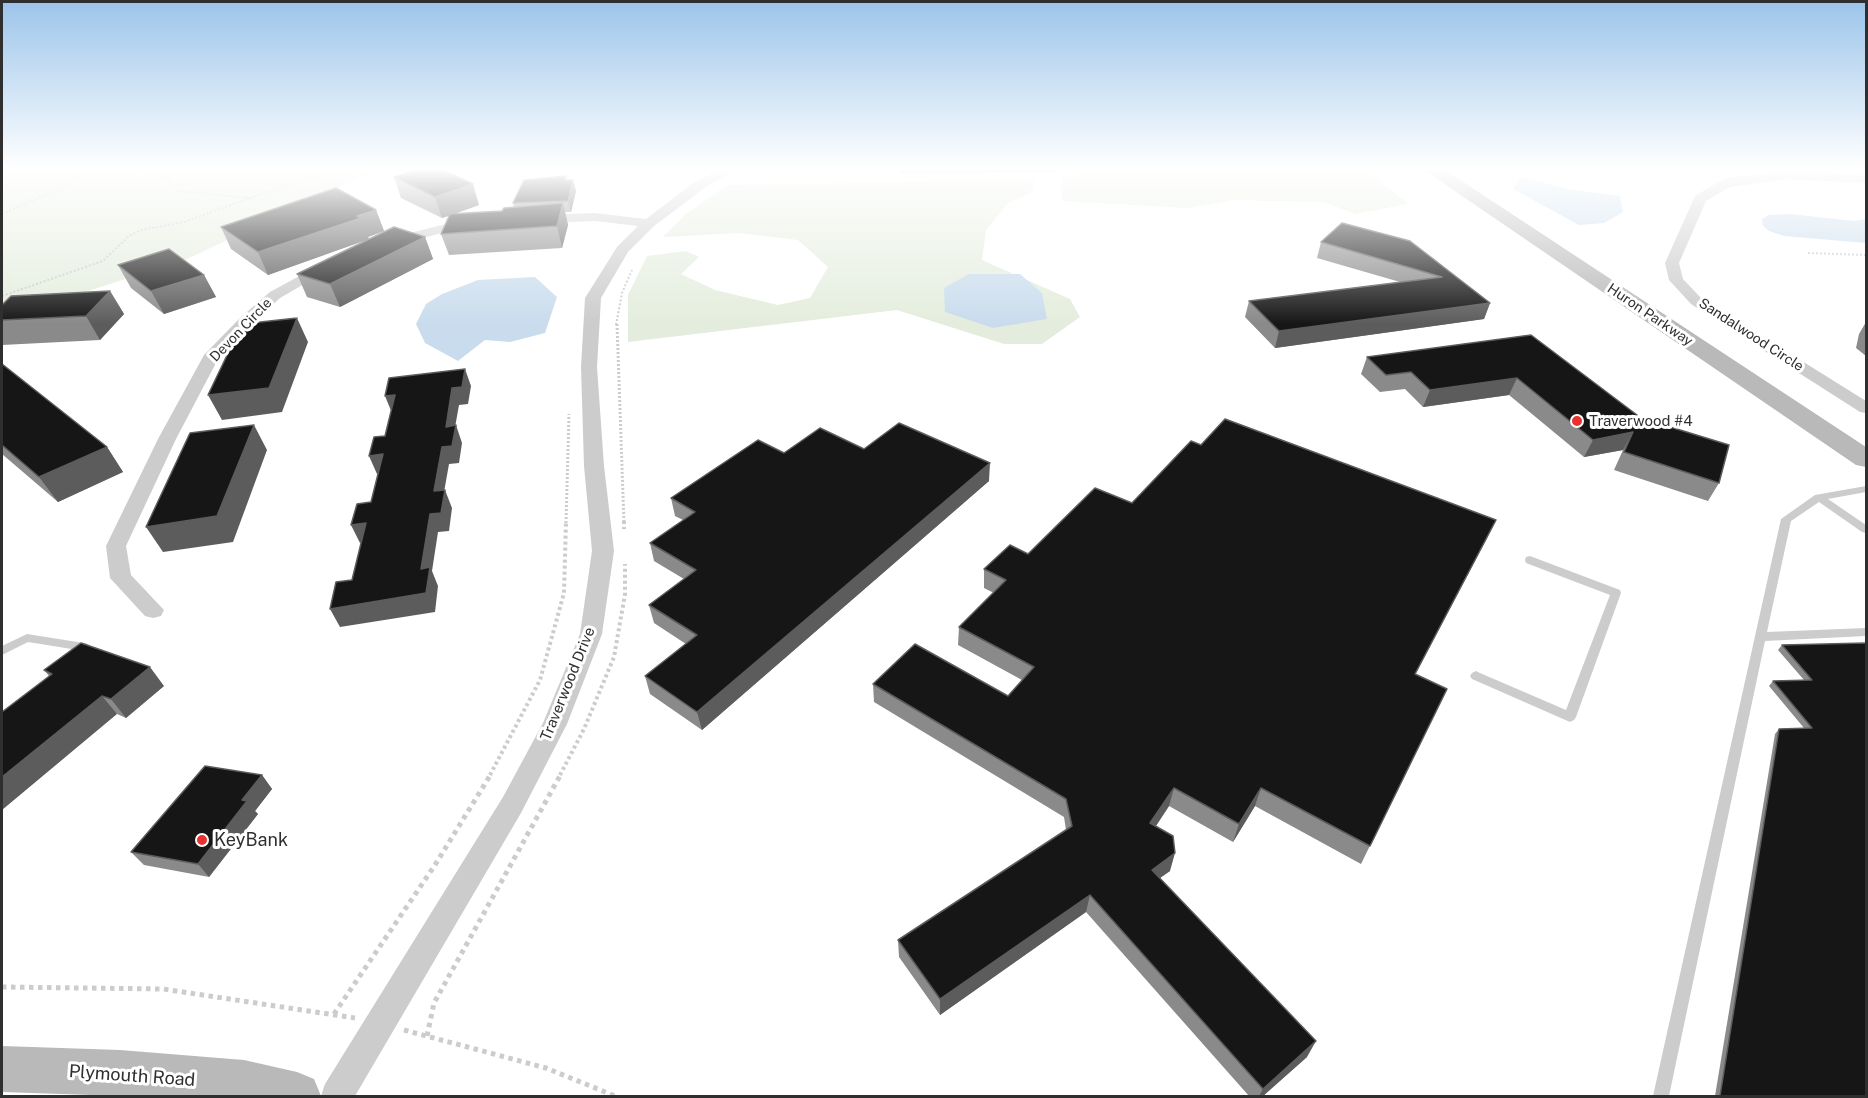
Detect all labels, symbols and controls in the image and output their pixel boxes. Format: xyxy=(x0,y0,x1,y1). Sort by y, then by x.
street label: Huron Parkway xyxy=(1604,280,1696,350)
street label: Devon Circle xyxy=(207,295,275,365)
street label: Sandalwood Circle xyxy=(1695,295,1807,375)
place label: Traverwood #4 xyxy=(1589,412,1693,430)
marker: Traverwood #4 xyxy=(1570,414,1584,428)
street label: Traverwood Drive xyxy=(537,625,599,743)
place label: KeyBank xyxy=(214,829,288,851)
marker: KeyBank xyxy=(195,833,209,847)
street label: Plymouth Road xyxy=(68,1061,196,1091)

